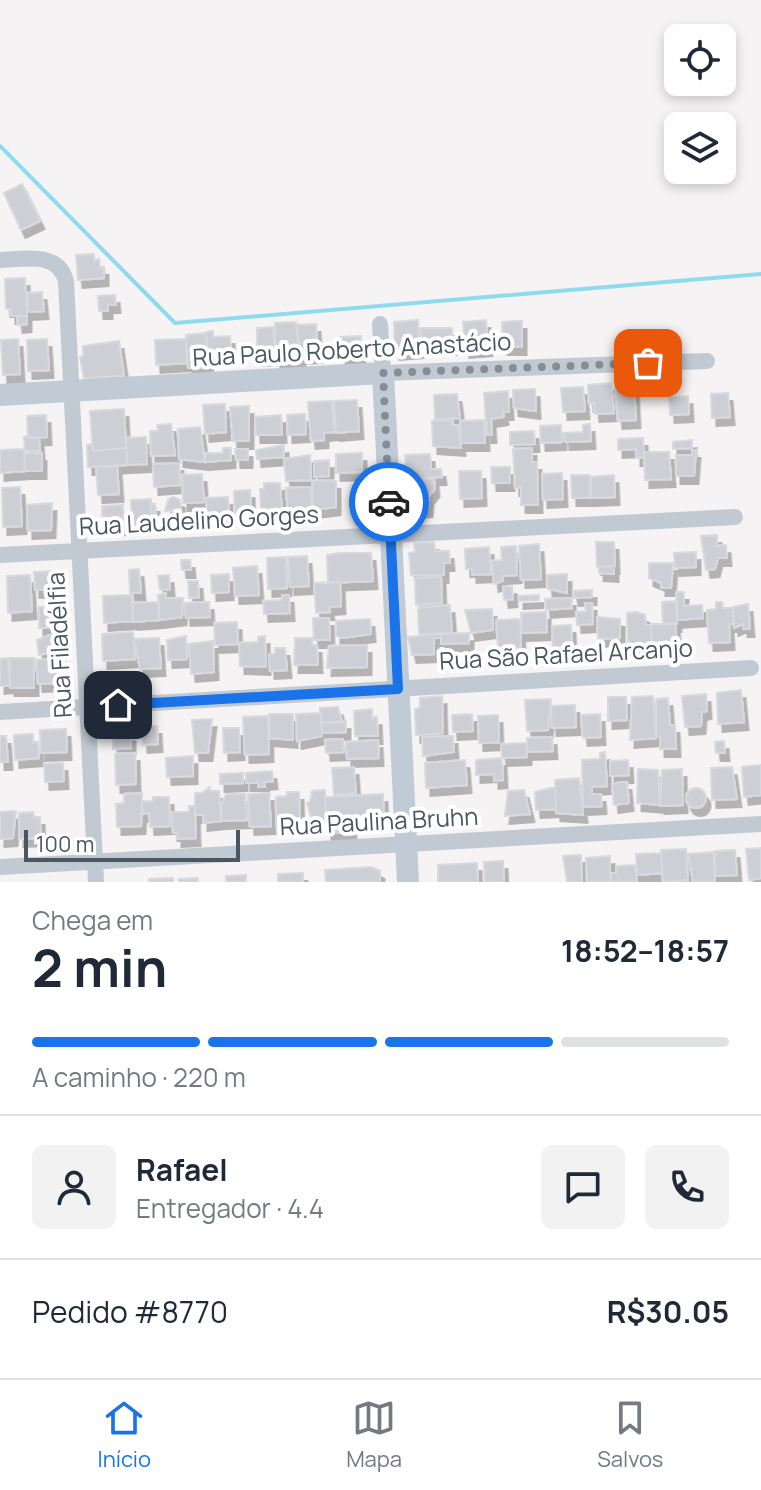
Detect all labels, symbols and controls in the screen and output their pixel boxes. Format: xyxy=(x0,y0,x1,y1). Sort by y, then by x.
map controls xyxy=(664,24,736,184)
button: locate xyxy=(664,24,736,96)
button: layers xyxy=(664,112,736,184)
street label: Rua Paulo Roberto Anastácio xyxy=(192,324,512,373)
pin xyxy=(614,329,682,397)
icon: bag xyxy=(626,341,670,385)
courier xyxy=(349,462,429,542)
icon: car xyxy=(367,480,411,524)
street label: Rua Laudelino Gorges xyxy=(78,497,320,542)
street label: Rua Filadélfia xyxy=(38,571,79,719)
street label: Rua São Rafael Arcanjo xyxy=(438,630,693,677)
pin xyxy=(84,671,152,739)
icon: home xyxy=(96,683,140,727)
street label: Rua Paulina Bruhn xyxy=(279,799,479,842)
scale bar xyxy=(24,826,240,862)
text: 100 m xyxy=(36,829,94,859)
text: Chega em xyxy=(32,902,153,938)
text: 18:52–18:57 xyxy=(561,930,729,971)
text: 2 min xyxy=(32,932,167,1003)
text: A caminho · 220 m xyxy=(32,1059,246,1095)
button: person xyxy=(32,1145,116,1229)
button: chat xyxy=(541,1145,625,1229)
button: phone xyxy=(645,1145,729,1229)
text: Rafael xyxy=(136,1149,228,1190)
text: Entregador · 4.4 xyxy=(136,1190,324,1226)
text: Pedido #8770 xyxy=(32,1291,228,1332)
text: R$30.05 xyxy=(607,1291,729,1332)
tab: Início xyxy=(98,1396,151,1474)
tab: Mapa xyxy=(346,1396,402,1474)
tab: Salvos xyxy=(597,1396,663,1474)

